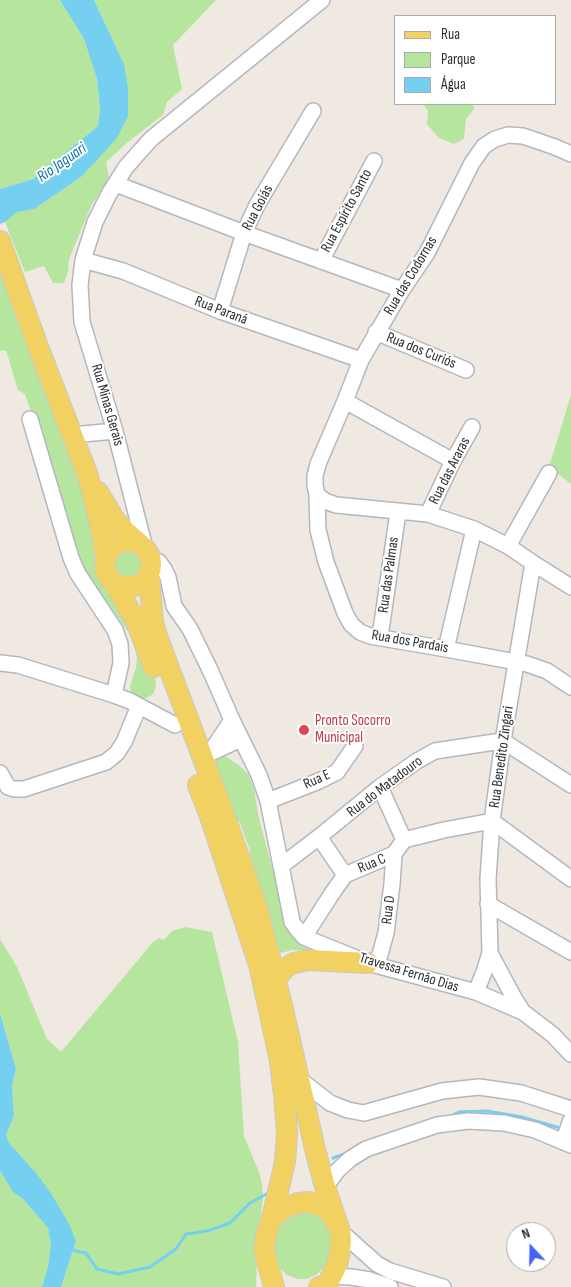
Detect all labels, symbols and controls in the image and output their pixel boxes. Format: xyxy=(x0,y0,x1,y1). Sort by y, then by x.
legend xyxy=(394,15,556,105)
text: Rua xyxy=(441,25,460,44)
text: Parque xyxy=(441,50,476,69)
text: Água xyxy=(441,75,466,94)
water label: Rio Jaguari xyxy=(34,139,90,187)
street label: Rua Espírito Santo xyxy=(318,166,376,256)
street label: Rua Goiás xyxy=(239,182,277,234)
street label: Rua das Codornas xyxy=(380,233,442,319)
street label: Rua Paraná xyxy=(192,293,250,329)
street label: Rua dos Curiós xyxy=(383,329,459,373)
street label: Rua Minas Gerais xyxy=(87,362,127,448)
street label: Rua das Araras xyxy=(425,434,475,508)
street label: Rua das Palmas xyxy=(375,536,403,614)
street label: Rua dos Pardais xyxy=(370,626,450,658)
street label: Rua Benedito Zingari xyxy=(486,705,518,809)
place label: Pronto Socorro Municipal xyxy=(315,712,391,747)
marker: Pronto Socorro Municipal xyxy=(297,723,311,737)
street label: Rua do Matadouro xyxy=(344,753,426,821)
street label: Rua E xyxy=(301,766,333,794)
street label: Rua C xyxy=(355,850,389,878)
street label: Rua D xyxy=(378,895,400,925)
street label: Travessa Fernão Dias xyxy=(357,949,461,997)
north arrow xyxy=(506,1222,556,1272)
text: N xyxy=(519,1224,532,1243)

